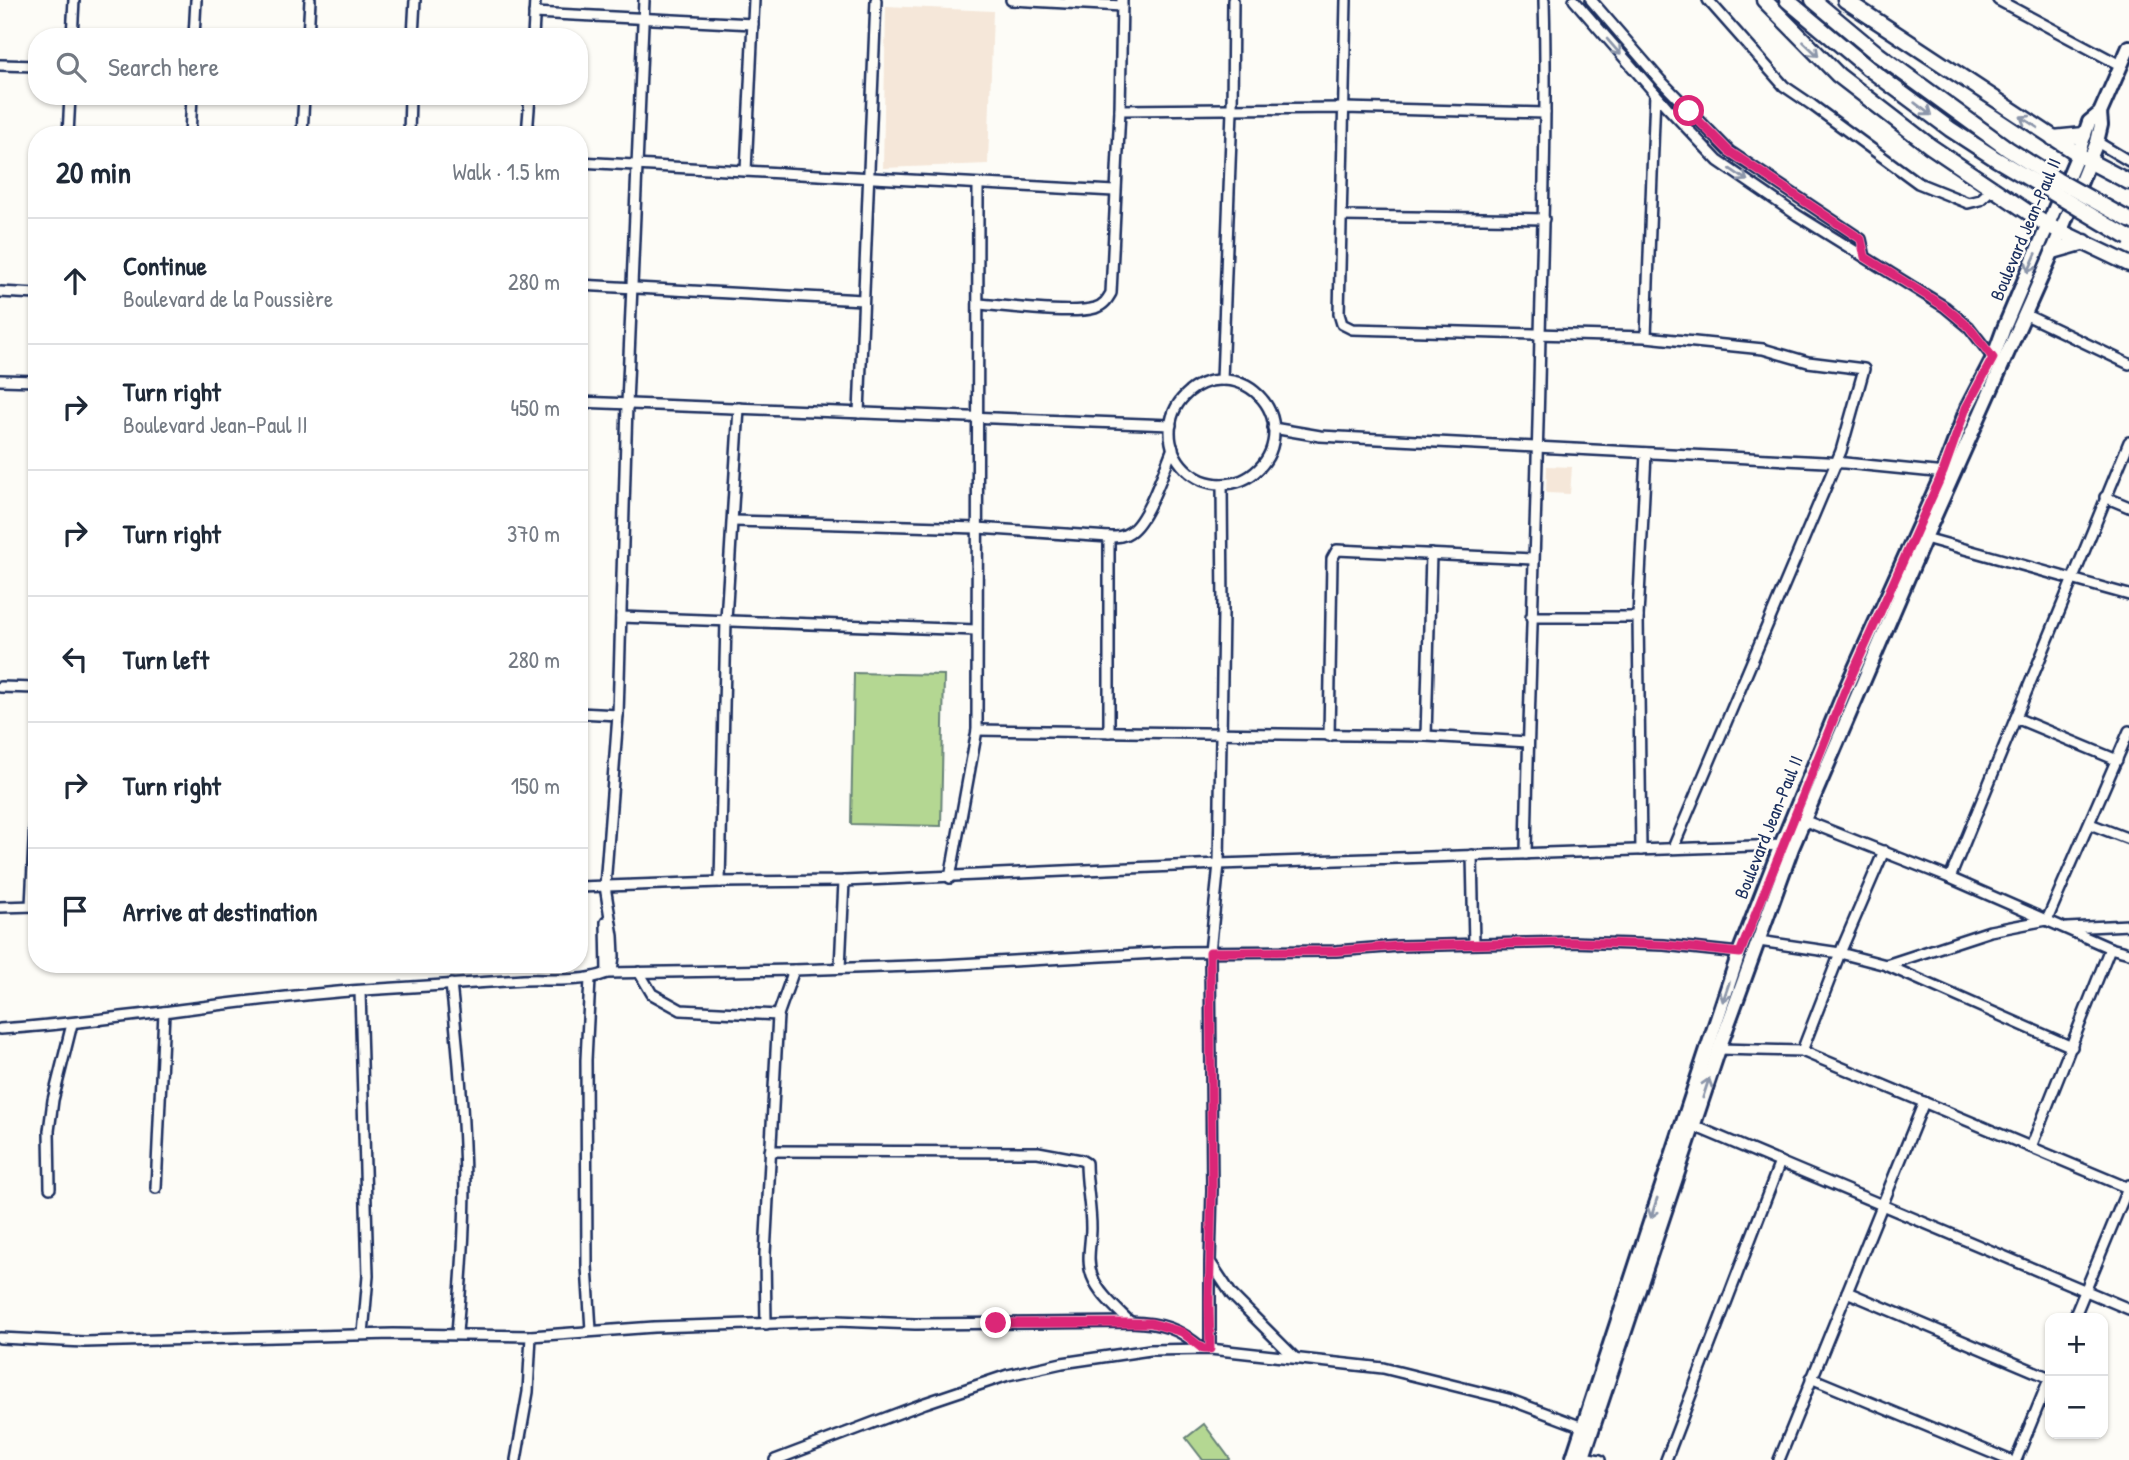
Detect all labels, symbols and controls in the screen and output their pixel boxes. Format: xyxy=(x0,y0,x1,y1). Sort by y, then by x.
search box xyxy=(28,28,588,105)
one-way arrow xyxy=(1606,37,1622,55)
one-way arrow xyxy=(1802,40,1819,57)
icon: search xyxy=(52,48,90,86)
text: Search here xyxy=(108,49,219,84)
route start xyxy=(1673,95,1704,126)
one-way arrow xyxy=(1913,101,1932,116)
one-way arrow xyxy=(2019,114,2039,128)
text: 20 min xyxy=(56,152,131,192)
street label: Boulevard Jean-Paul II xyxy=(1983,154,2067,304)
text: Walk · 1.5 km xyxy=(452,156,560,187)
one-way arrow xyxy=(1729,168,1748,182)
text: Continue xyxy=(123,248,207,283)
one-way arrow xyxy=(2025,252,2038,274)
icon: ahead xyxy=(56,262,94,300)
text: 280 m xyxy=(508,266,560,297)
text: Boulevard de la Poussière xyxy=(123,283,333,314)
text: Turn right xyxy=(123,374,221,409)
icon: right xyxy=(56,388,94,426)
text: 450 m xyxy=(510,392,560,423)
text: Boulevard Jean-Paul II xyxy=(123,409,308,440)
icon: right xyxy=(56,514,94,552)
text: Turn right xyxy=(123,516,221,551)
text: 370 m xyxy=(507,518,560,549)
icon: left xyxy=(56,640,94,678)
text: Turn left xyxy=(123,642,209,677)
text: 280 m xyxy=(508,644,560,675)
street label: Boulevard Jean-Paul II xyxy=(1727,751,1809,903)
icon: right xyxy=(56,766,94,804)
text: Turn right xyxy=(123,768,221,803)
text: 150 m xyxy=(511,770,560,801)
icon: arrive xyxy=(56,892,94,930)
text: Arrive at destination xyxy=(123,894,318,929)
one-way arrow xyxy=(1719,981,1732,1003)
one-way arrow xyxy=(1701,1078,1713,1100)
one-way arrow xyxy=(1646,1196,1659,1218)
route end xyxy=(980,1307,1011,1338)
map controls xyxy=(2045,1313,2108,1439)
button: + xyxy=(2045,1313,2108,1376)
button: − xyxy=(2045,1376,2108,1439)

